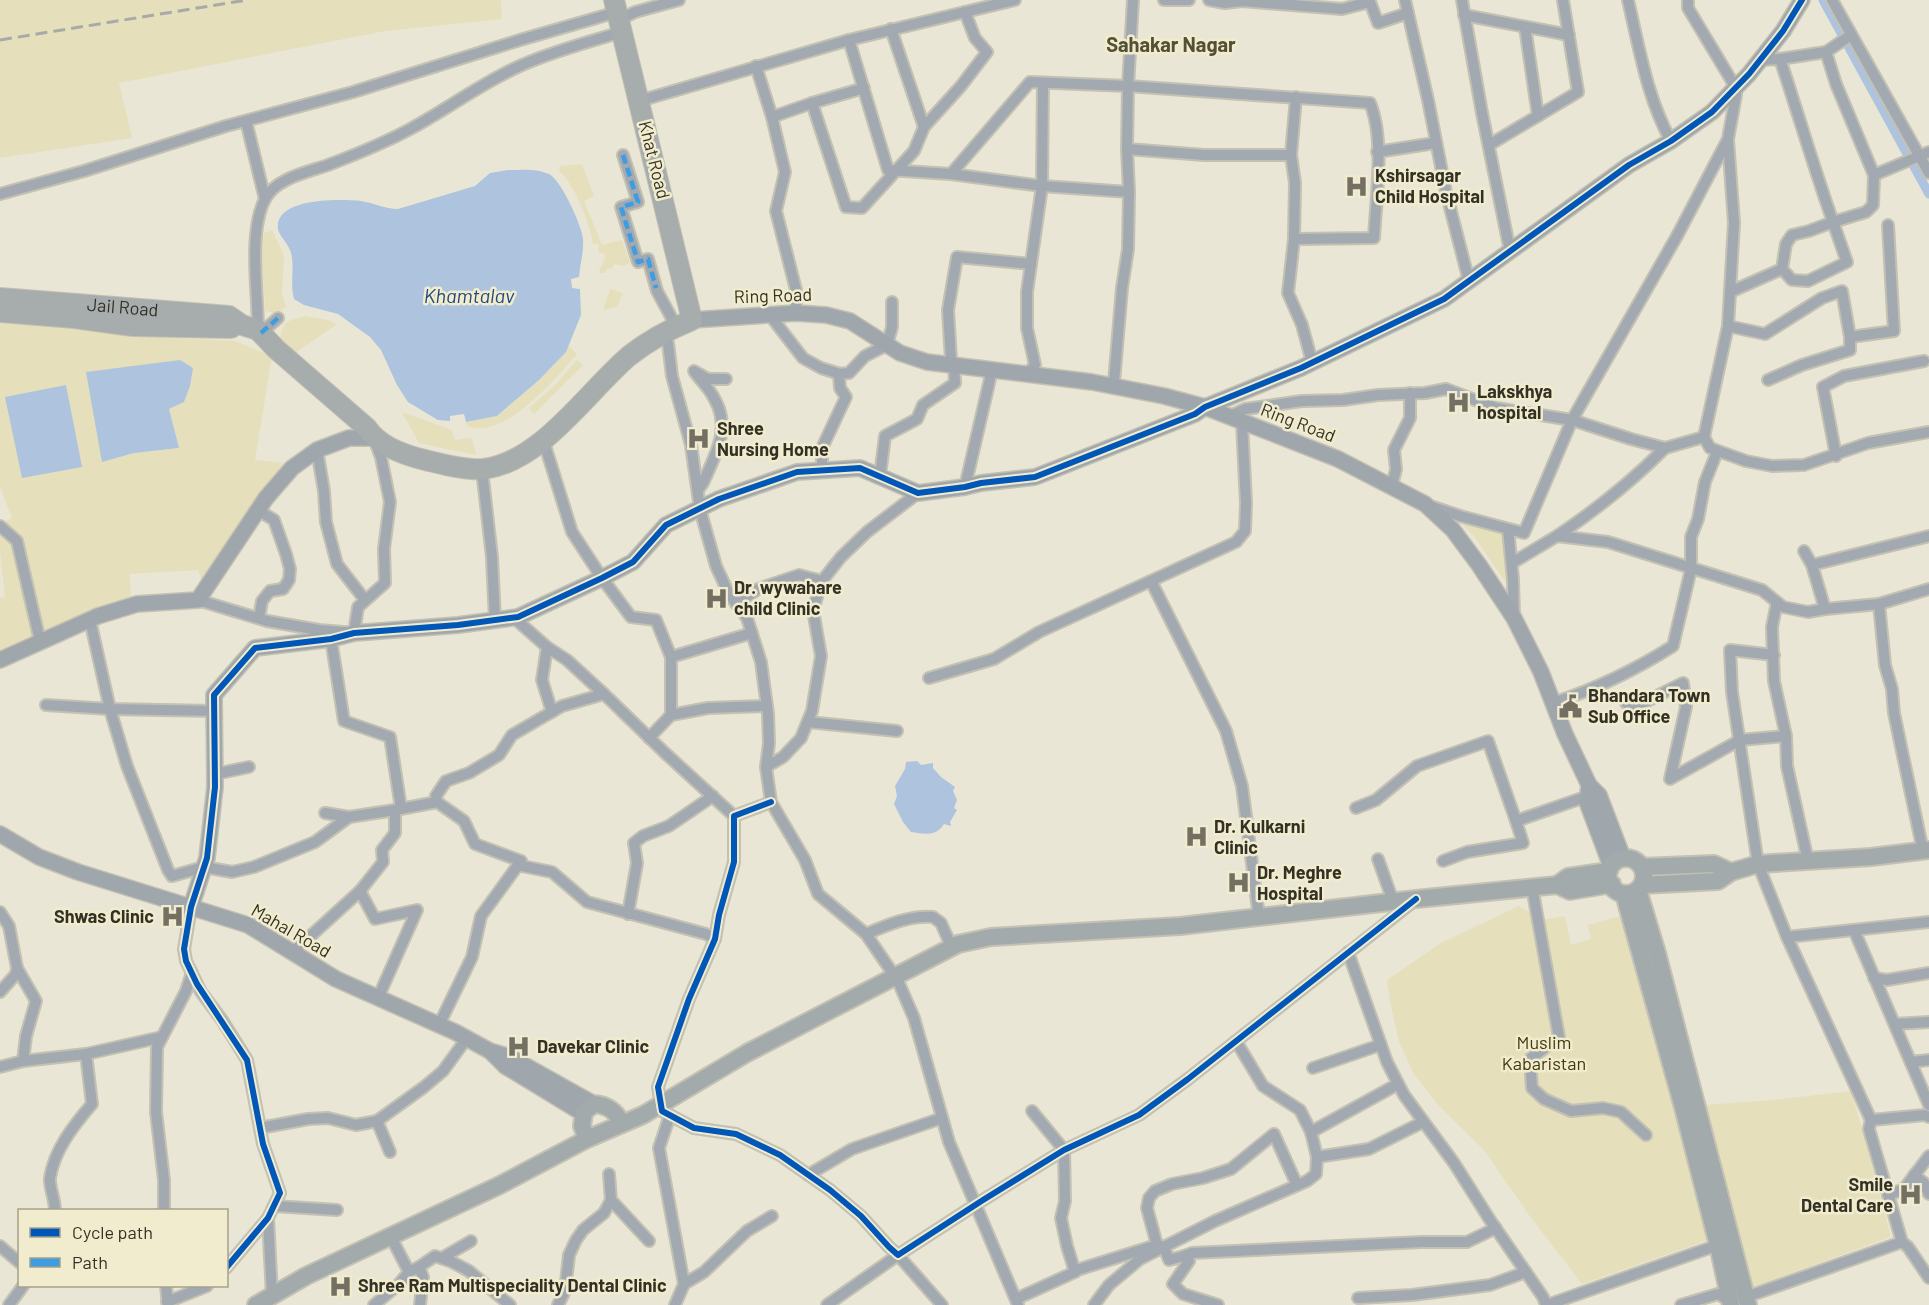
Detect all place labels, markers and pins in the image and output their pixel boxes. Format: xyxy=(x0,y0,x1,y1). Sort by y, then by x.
place label: Kshirsagar Child Hospital xyxy=(1375,164,1484,207)
hospital icon: Kshirsagar Child Hospital xyxy=(1344,173,1370,199)
place label: Lakskhya hospital xyxy=(1477,380,1552,423)
hospital icon: Lakskhya hospital xyxy=(1446,389,1472,415)
place label: Shree Nursing Home xyxy=(717,417,829,460)
hospital icon: Shree Nursing Home xyxy=(686,426,712,452)
place label: Dr. wywahare child Clinic xyxy=(734,576,842,619)
hospital icon: Dr. wywahare child Clinic xyxy=(703,585,729,611)
place label: Bhandara Town Sub Office xyxy=(1588,684,1710,727)
public building icon: Bhandara Town Sub Office xyxy=(1557,693,1583,719)
place label: Dr. Kulkarni Clinic xyxy=(1214,815,1305,858)
hospital icon: Dr. Kulkarni Clinic xyxy=(1183,824,1209,850)
place label: Dr. Meghre Hospital xyxy=(1257,861,1342,904)
hospital icon: Dr. Meghre Hospital xyxy=(1226,870,1252,896)
hospital icon: Shwas Clinic xyxy=(159,904,185,930)
place label: Shwas Clinic xyxy=(54,905,154,927)
hospital icon: Davekar Clinic xyxy=(506,1034,532,1060)
place label: Davekar Clinic xyxy=(537,1035,649,1057)
place label: Smile Dental Care xyxy=(1801,1173,1893,1216)
hospital icon: Smile Dental Care xyxy=(1898,1182,1924,1208)
hospital icon: Shree Ram Multispeciality Dental Clinic xyxy=(327,1273,353,1299)
place label: Shree Ram Multispeciality Dental Clinic xyxy=(358,1274,667,1296)

